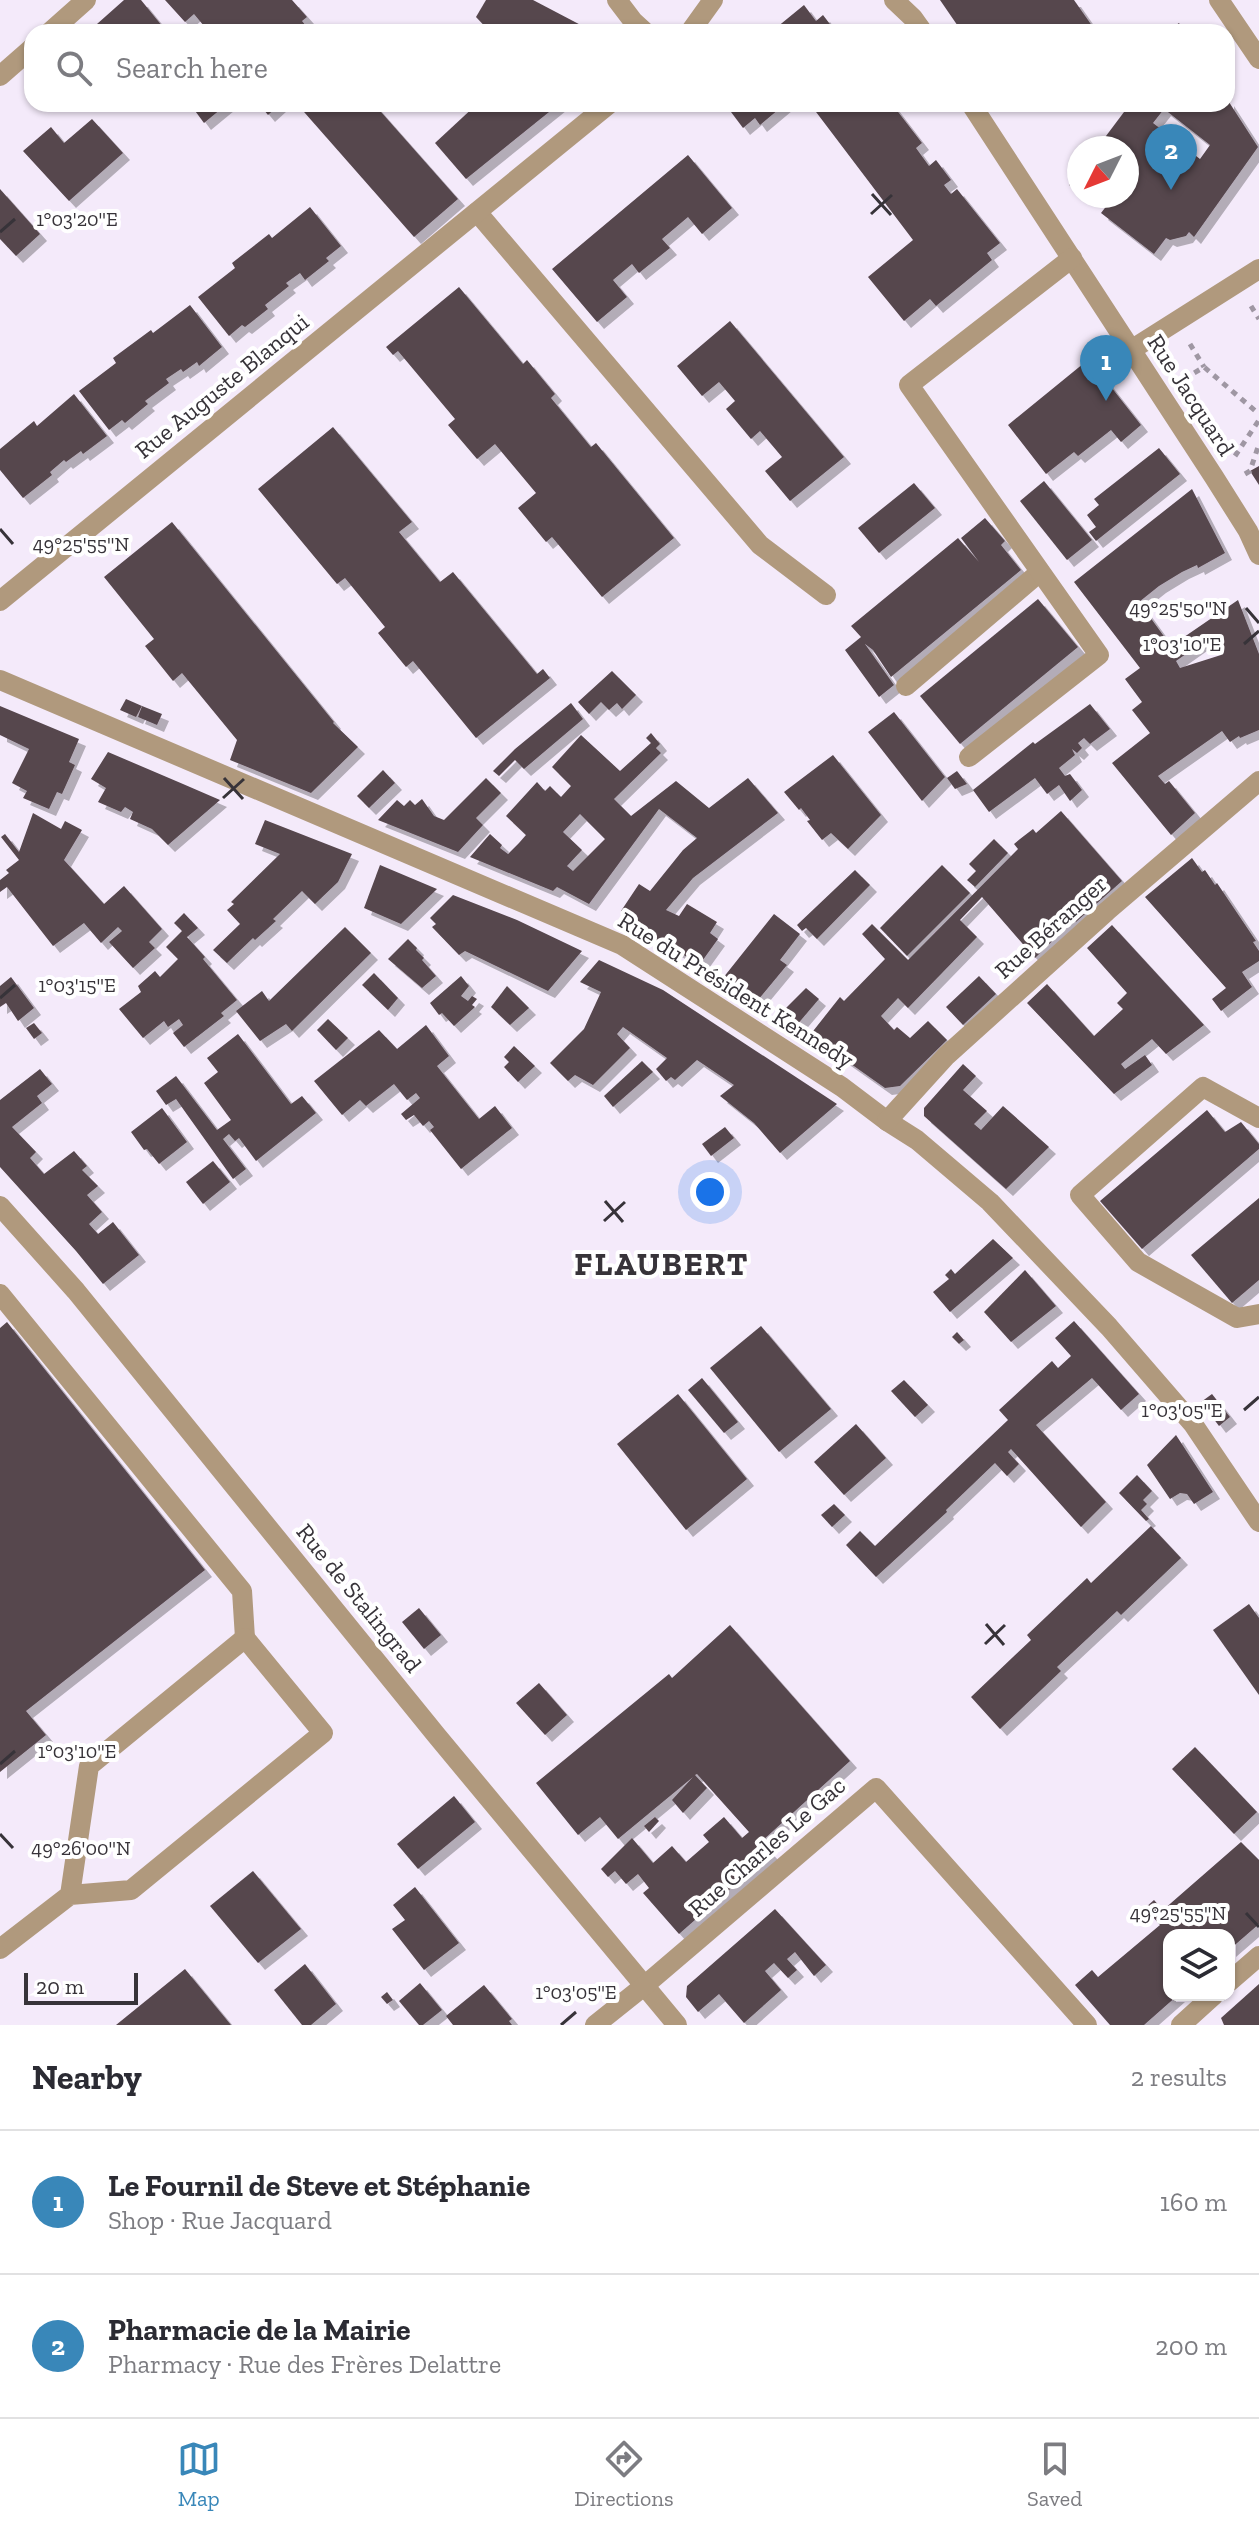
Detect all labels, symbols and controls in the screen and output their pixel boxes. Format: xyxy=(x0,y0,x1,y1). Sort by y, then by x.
search box xyxy=(24,24,1235,112)
icon: search xyxy=(52,46,96,90)
text: Search here xyxy=(116,50,268,86)
pin: 2 xyxy=(1145,124,1197,190)
north arrow xyxy=(1067,136,1139,208)
text: 1°03'20"E xyxy=(36,207,118,231)
street label: Rue Auguste Blanqui xyxy=(129,307,314,464)
street label: Rue Jacquard xyxy=(1141,329,1241,461)
pin: 1 xyxy=(1080,335,1132,401)
text: 49°25'55"N xyxy=(33,532,129,556)
text: 49°25'50"N xyxy=(1129,596,1227,620)
text: 1°03'10"E xyxy=(1143,632,1221,656)
street label: Rue Béranger xyxy=(989,869,1113,984)
street label: Rue du Président Kennedy xyxy=(613,905,860,1074)
text: 1°03'15"E xyxy=(38,973,116,997)
your location xyxy=(690,1172,730,1212)
district label: FLAUBERT xyxy=(574,1245,750,1283)
text: 1°03'05"E xyxy=(1141,1398,1223,1422)
street label: Rue de Stalingrad xyxy=(291,1517,428,1678)
text: 1°03'10"E xyxy=(38,1739,116,1763)
street label: Rue Charles Le Gac xyxy=(682,1771,851,1923)
text: 49°26'00"N xyxy=(31,1836,131,1860)
text: 49°25'55"N xyxy=(1130,1901,1226,1925)
map controls xyxy=(1163,1929,1235,2001)
button: layers xyxy=(1163,1929,1235,2001)
scale bar xyxy=(24,1969,138,2005)
text: 20 m xyxy=(36,1973,84,2000)
text: 1°03'05"E xyxy=(535,1980,617,2004)
text: Nearby xyxy=(32,2057,142,2098)
text: 2 results xyxy=(1131,2061,1227,2093)
text: Le Fournil de Steve et Stéphanie xyxy=(108,2168,530,2204)
text: 1 xyxy=(53,2186,63,2218)
text: 160 m xyxy=(1160,2186,1227,2218)
text: Shop · Rue Jacquard xyxy=(108,2204,332,2236)
text: Pharmacie de la Mairie xyxy=(108,2312,411,2348)
text: 2 xyxy=(51,2330,65,2362)
text: 200 m xyxy=(1155,2330,1227,2362)
text: Pharmacy · Rue des Frères Delattre xyxy=(108,2348,501,2380)
tab: Map xyxy=(177,2437,221,2512)
tab: Directions xyxy=(574,2437,674,2512)
tab: Saved xyxy=(1027,2437,1082,2512)

